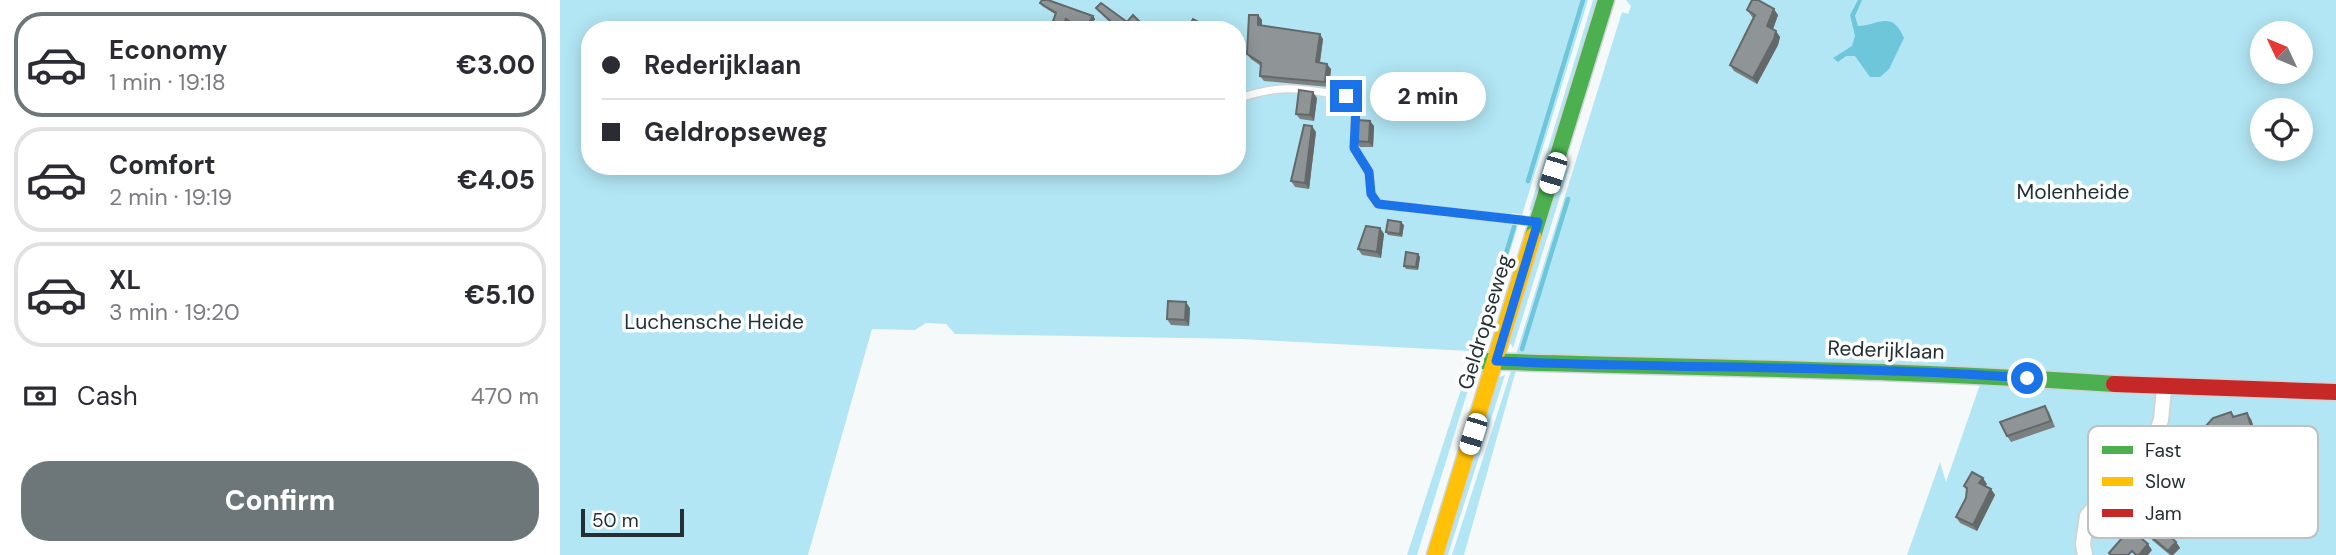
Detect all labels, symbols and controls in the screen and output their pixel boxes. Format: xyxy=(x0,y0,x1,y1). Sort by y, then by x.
north arrow xyxy=(2250,21,2314,84)
map controls xyxy=(2250,21,2313,161)
icon: car xyxy=(25,33,88,96)
text: Economy xyxy=(109,33,227,67)
text: €3.00 xyxy=(456,48,535,82)
text: Rederijklaan xyxy=(644,48,801,82)
text: 1 min · 19:18 xyxy=(109,67,226,97)
callout: 2 min xyxy=(1370,72,1486,120)
route end xyxy=(1330,80,1362,112)
text: 2 min xyxy=(1397,81,1459,111)
button: locate xyxy=(2250,98,2313,161)
text: Geldropseweg xyxy=(644,115,828,149)
icon: car xyxy=(25,148,88,211)
text: Comfort xyxy=(109,148,215,182)
car xyxy=(1537,150,1570,196)
text: €4.05 xyxy=(457,163,535,197)
park label: Molenheide xyxy=(2017,178,2130,206)
text: 2 min · 19:19 xyxy=(109,182,232,212)
street label: Geldropseweg xyxy=(1451,251,1519,393)
icon: car xyxy=(25,263,88,326)
text: XL xyxy=(109,263,141,297)
text: €5.10 xyxy=(464,278,535,312)
text: 3 min · 19:20 xyxy=(109,297,240,327)
park label: Luchensche Heide xyxy=(624,308,804,336)
street label: Rederijklaan xyxy=(1827,334,1945,366)
route start xyxy=(2011,362,2043,394)
icon: cash xyxy=(21,377,59,415)
text: Cash xyxy=(77,379,138,413)
text: 470 m xyxy=(471,381,539,411)
car xyxy=(1457,411,1490,457)
legend xyxy=(2088,426,2318,538)
text: Fast xyxy=(2145,438,2181,463)
button: Confirm xyxy=(21,461,539,541)
text: Slow xyxy=(2145,469,2186,494)
text: Jam xyxy=(2145,501,2182,526)
scale bar xyxy=(581,506,684,538)
text: 50 m xyxy=(592,508,639,533)

